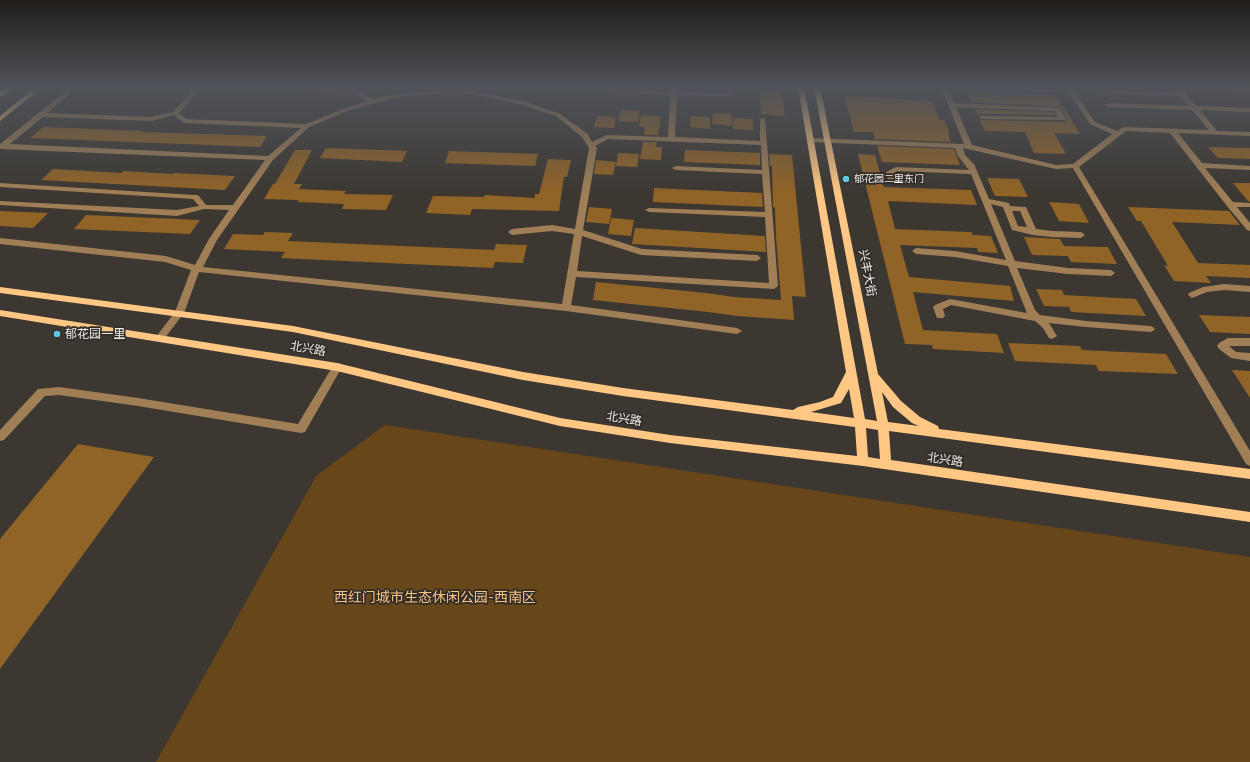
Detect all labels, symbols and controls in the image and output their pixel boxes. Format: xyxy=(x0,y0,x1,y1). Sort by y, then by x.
place label: 郁花园二里东门 xyxy=(854,173,924,185)
marker: 郁花园二里东门 xyxy=(841,174,851,184)
street label: 兴丰大街 xyxy=(855,248,879,298)
place label: 郁花园一里 xyxy=(65,327,125,341)
marker: 郁花园一里 xyxy=(52,329,62,339)
street label: 北兴路 xyxy=(289,339,327,359)
street label: 北兴路 xyxy=(605,409,643,429)
street label: 北兴路 xyxy=(926,450,964,470)
park label: 西红门城市生态休闲公园-西南区 xyxy=(334,590,536,606)

